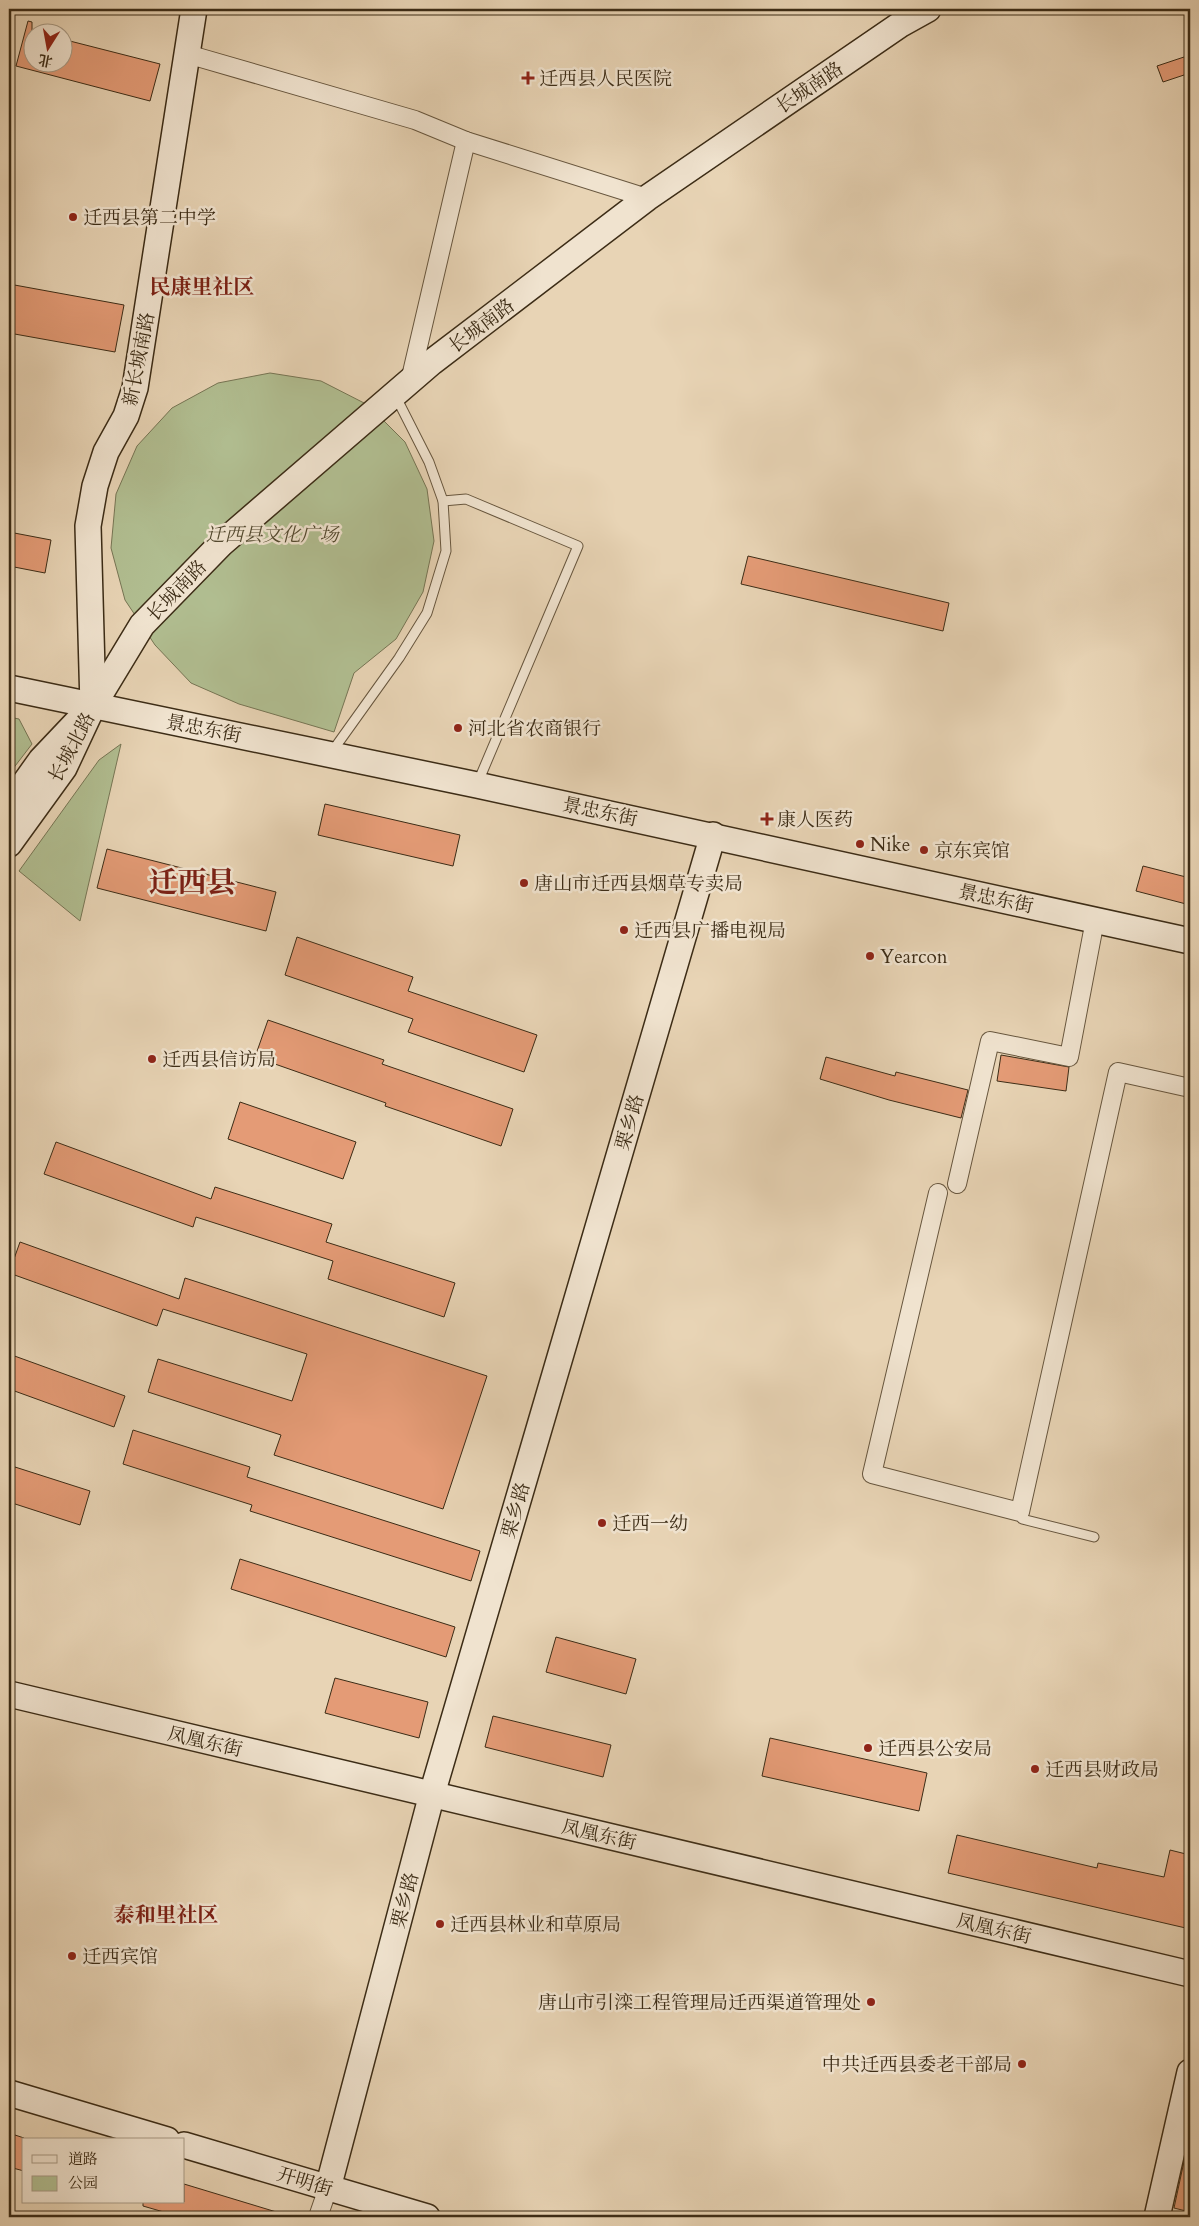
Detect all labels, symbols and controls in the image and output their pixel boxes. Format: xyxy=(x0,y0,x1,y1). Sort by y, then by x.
north arrow xyxy=(22,22,72,72)
text: 北 xyxy=(37,50,54,71)
street label: 长城南路 xyxy=(771,56,848,120)
place label: 迁西县人民医院 xyxy=(539,66,672,92)
marker: 迁西县人民医院 xyxy=(521,71,535,85)
place label: 迁西县第二中学 xyxy=(83,205,216,231)
marker: 迁西县第二中学 xyxy=(67,211,79,223)
district label: 民康里社区 xyxy=(150,273,255,302)
street label: 长城南路 xyxy=(443,293,520,359)
street label: 新长城南路 xyxy=(117,310,161,408)
park label: 迁西县文化广场 xyxy=(205,522,340,548)
street label: 长城南路 xyxy=(141,554,212,627)
street label: 长城北路 xyxy=(43,708,101,787)
street label: 景忠东街 xyxy=(164,709,244,749)
place label: 河北省农商银行 xyxy=(468,716,601,742)
marker: 河北省农商银行 xyxy=(452,722,464,734)
street label: 景忠东街 xyxy=(560,791,640,833)
place label: 康人医药 xyxy=(777,807,853,833)
marker: 康人医药 xyxy=(761,813,773,825)
place label: Nike xyxy=(870,832,910,858)
marker: Nike xyxy=(854,838,866,850)
place label: 京东宾馆 xyxy=(934,838,1010,864)
marker: 京东宾馆 xyxy=(918,844,930,856)
district label: 迁西县 xyxy=(148,863,236,903)
place label: 唐山市迁西县烟草专卖局 xyxy=(534,871,743,897)
marker: 唐山市迁西县烟草专卖局 xyxy=(518,877,530,889)
street label: 景忠东街 xyxy=(956,878,1036,920)
place label: 迁西县广播电视局 xyxy=(634,918,786,944)
marker: 迁西县广播电视局 xyxy=(618,924,630,936)
place label: Yearcon xyxy=(880,944,948,970)
marker: Yearcon xyxy=(864,950,876,962)
place label: 迁西县信访局 xyxy=(162,1047,276,1073)
marker: 迁西县信访局 xyxy=(146,1053,158,1065)
street label: 栗乡路 xyxy=(610,1091,650,1153)
street label: 栗乡路 xyxy=(496,1479,536,1541)
place label: 迁西一幼 xyxy=(612,1511,688,1537)
marker: 迁西一幼 xyxy=(596,1517,608,1529)
street label: 凤凰东街 xyxy=(165,1721,245,1763)
place label: 迁西县公安局 xyxy=(878,1736,992,1762)
marker: 迁西县公安局 xyxy=(862,1742,874,1754)
place label: 迁西县财政局 xyxy=(1045,1757,1159,1783)
marker: 迁西县财政局 xyxy=(1029,1763,1041,1775)
street label: 凤凰东街 xyxy=(559,1814,639,1856)
street label: 栗乡路 xyxy=(385,1869,425,1931)
district label: 泰和里社区 xyxy=(114,1901,219,1930)
street label: 凤凰东街 xyxy=(954,1908,1034,1950)
place label: 迁西县林业和草原局 xyxy=(450,1912,621,1938)
marker: 迁西县林业和草原局 xyxy=(434,1918,446,1930)
place label: 迁西宾馆 xyxy=(82,1944,158,1970)
marker: 迁西宾馆 xyxy=(66,1950,78,1962)
place label: 唐山市引滦工程管理局迁西渠道管理处 xyxy=(538,1990,861,2016)
marker: 唐山市引滦工程管理局迁西渠道管理处 xyxy=(865,1996,877,2008)
place label: 中共迁西县委老干部局 xyxy=(822,2052,1012,2078)
marker: 中共迁西县委老干部局 xyxy=(1016,2058,1028,2070)
legend xyxy=(22,2138,185,2204)
text: 道路 xyxy=(68,2149,98,2169)
street label: 开明街 xyxy=(274,2161,336,2203)
text: 公园 xyxy=(68,2173,98,2193)

